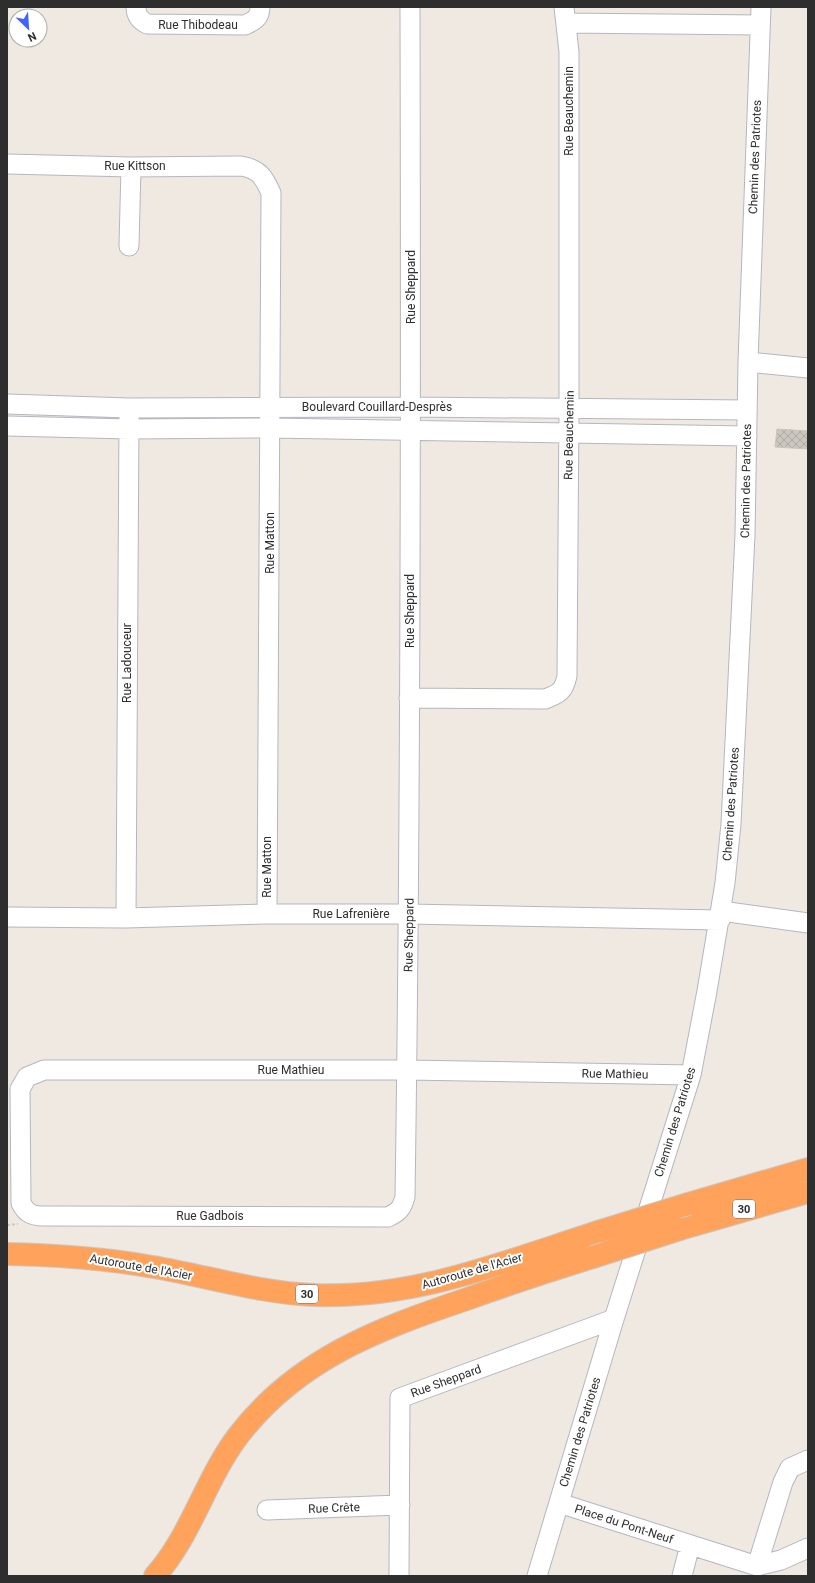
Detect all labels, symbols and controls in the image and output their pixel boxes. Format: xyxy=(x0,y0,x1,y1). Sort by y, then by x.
north arrow xyxy=(8,8,48,48)
street label: Rue Thibodeau xyxy=(158,18,238,32)
text: N xyxy=(26,29,38,44)
street label: Rue Beauchemin xyxy=(562,66,576,156)
street label: Chemin des Patriotes xyxy=(746,100,764,214)
street label: Rue Kittson xyxy=(104,159,166,173)
street label: Rue Sheppard xyxy=(404,250,418,324)
street label: Rue Beauchemin xyxy=(561,390,577,480)
street label: Boulevard Couillard-Desprès xyxy=(302,400,452,414)
street label: Chemin des Patriotes xyxy=(738,424,754,538)
street label: Rue Matton xyxy=(263,512,277,574)
street label: Rue Sheppard xyxy=(403,574,417,648)
street label: Rue Ladouceur xyxy=(120,623,134,703)
street label: Chemin des Patriotes xyxy=(720,746,742,862)
street label: Rue Matton xyxy=(260,836,274,898)
street label: Rue Sheppard xyxy=(401,898,417,972)
street label: Rue Lafrenière xyxy=(312,907,390,921)
street label: Rue Mathieu xyxy=(258,1063,324,1077)
street label: Chemin des Patriotes xyxy=(652,1065,698,1179)
street label: Rue Mathieu xyxy=(581,1066,649,1082)
road number: 30 xyxy=(733,1200,755,1218)
street label: Rue Gadbois xyxy=(176,1209,244,1223)
street label: Autoroute de l'Acier xyxy=(420,1250,524,1292)
street label: Autoroute de l'Acier xyxy=(89,1251,193,1283)
road number: 30 xyxy=(296,1285,318,1303)
street label: Rue Sheppard xyxy=(409,1362,483,1400)
street label: Chemin des Patriotes xyxy=(557,1375,603,1489)
street label: Rue Crête xyxy=(308,1500,360,1516)
street label: Place du Pont-Neuf xyxy=(573,1501,676,1547)

